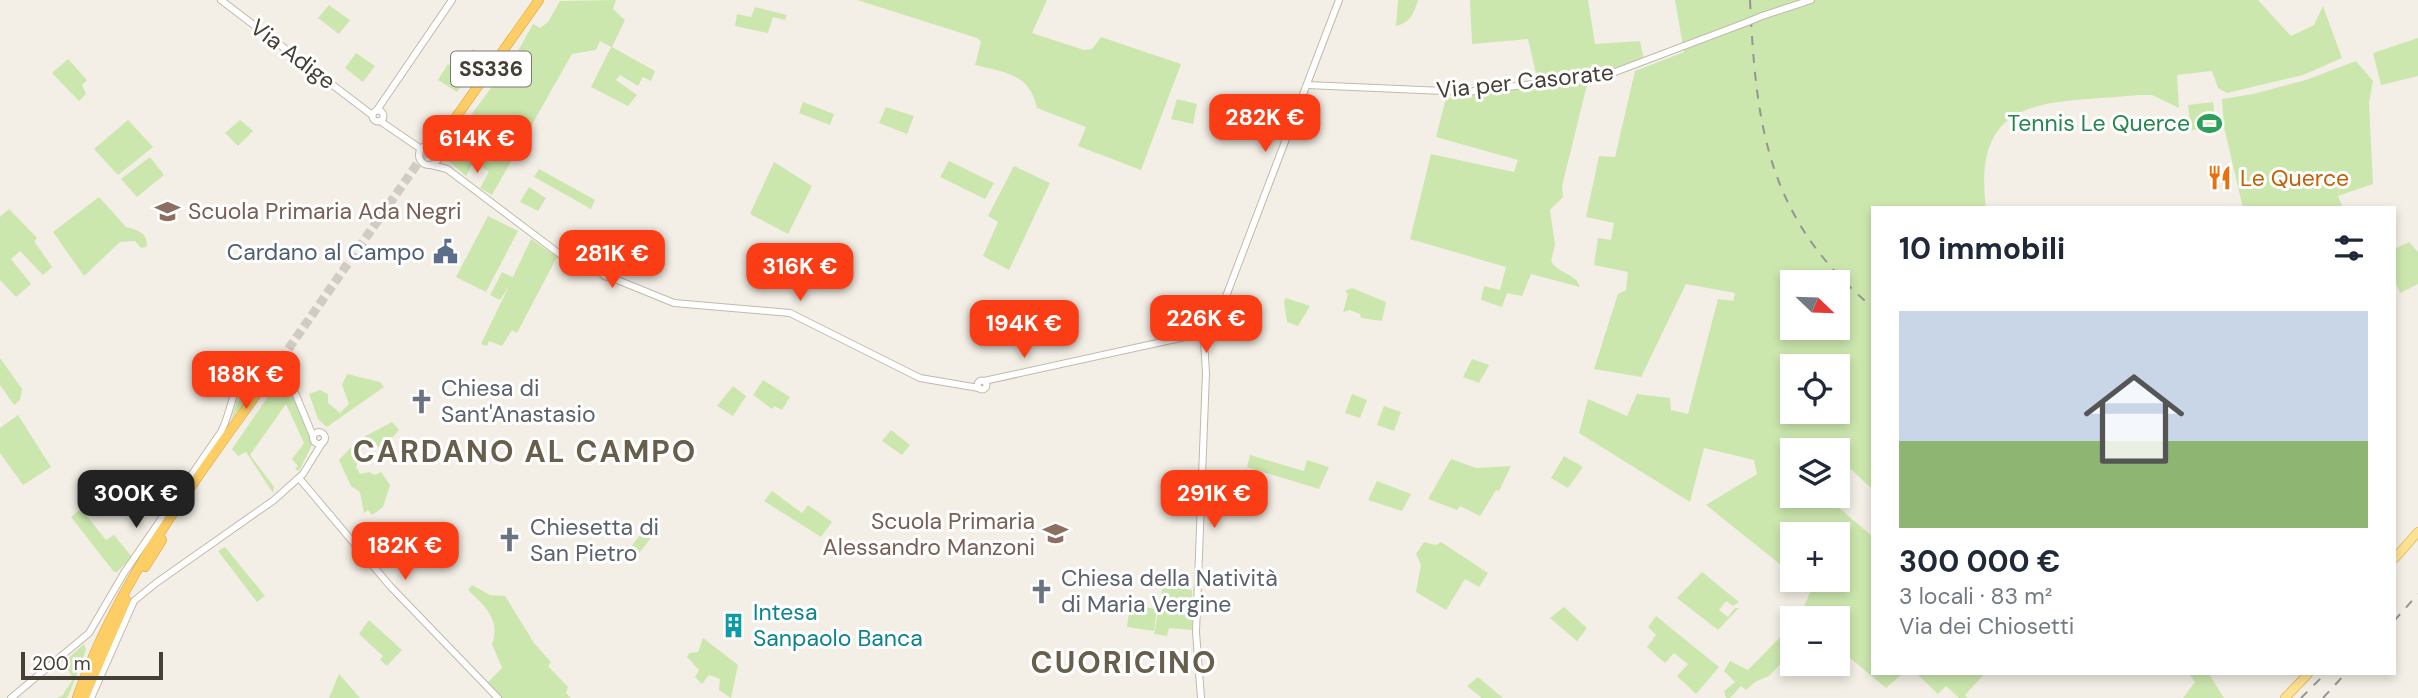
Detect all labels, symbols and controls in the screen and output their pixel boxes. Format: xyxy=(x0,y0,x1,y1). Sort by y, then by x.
street label: Via Adige xyxy=(244,12,342,96)
road number: SS336 xyxy=(451,52,531,86)
street label: Via per Casorate xyxy=(1435,57,1615,105)
pin: 282K € xyxy=(1208,94,1322,154)
text: 282K € xyxy=(1225,102,1305,132)
place label: Tennis Le Querce xyxy=(2007,108,2190,138)
sports icon: Tennis Le Querce xyxy=(2196,109,2224,137)
pin: 614K € xyxy=(420,116,534,175)
text: 614K € xyxy=(439,123,515,153)
place label: Le Querce xyxy=(2240,163,2349,193)
restaurant icon: Le Querce xyxy=(2206,164,2234,192)
place label: Scuola Primaria Ada Negri xyxy=(188,196,462,226)
school or university icon: Scuola Primaria Ada Negri xyxy=(154,197,182,225)
text: 10 immobili xyxy=(1899,229,2065,268)
icon: filters xyxy=(2330,229,2368,267)
pin: 281K € xyxy=(555,230,669,290)
place label: Cardano al Campo xyxy=(227,237,425,267)
public building icon: Cardano al Campo xyxy=(431,238,459,266)
text: 281K € xyxy=(575,238,649,268)
pin: 316K € xyxy=(743,244,857,303)
text: 316K € xyxy=(762,251,838,281)
north arrow xyxy=(1780,270,1850,340)
map controls xyxy=(1780,270,1850,676)
pin: 226K € xyxy=(1149,296,1263,355)
pin: 194K € xyxy=(967,300,1081,360)
text: 226K € xyxy=(1166,303,1246,333)
text: 194K € xyxy=(986,308,1062,338)
pin: 188K € xyxy=(189,352,303,411)
button: locate xyxy=(1780,354,1850,424)
icon: home xyxy=(2071,356,2197,482)
text: 188K € xyxy=(208,359,284,389)
place label: Chiesa di Sant'Anastasio xyxy=(441,373,596,429)
church icon: Chiesa di Sant'Anastasio xyxy=(407,387,435,415)
district label: CARDANO AL CAMPO xyxy=(353,432,697,471)
button: layers xyxy=(1780,438,1850,508)
pin: 300K € xyxy=(79,470,193,530)
pin: 291K € xyxy=(1157,470,1271,530)
text: 300K € xyxy=(94,478,178,508)
text: 291K € xyxy=(1177,478,1251,508)
place label: Scuola Primaria Alessandro Manzoni xyxy=(823,506,1035,562)
place label: Chiesetta di San Pietro xyxy=(530,512,659,568)
school or university icon: Scuola Primaria Alessandro Manzoni xyxy=(1041,520,1069,548)
pin: 182K € xyxy=(348,522,462,582)
button: + xyxy=(1780,522,1850,592)
church icon: Chiesetta di San Pietro xyxy=(496,526,524,554)
text: 182K € xyxy=(368,530,442,560)
text: 300 000 € xyxy=(1899,542,2061,581)
place label: Chiesa della Natività di Maria Vergine xyxy=(1061,563,1278,619)
church icon: Chiesa della Natività di Maria Vergine xyxy=(1027,577,1055,605)
text: 3 locali · 83 m² xyxy=(1899,581,2052,611)
place label: Intesa Sanpaolo Banca xyxy=(753,597,923,653)
button: − xyxy=(1780,606,1850,676)
building icon: Intesa Sanpaolo Banca xyxy=(719,611,747,639)
text: Via dei Chiosetti xyxy=(1899,611,2074,641)
district label: CUORICINO xyxy=(1031,643,1218,682)
scale bar xyxy=(21,649,163,681)
text: 200 m xyxy=(32,651,91,676)

